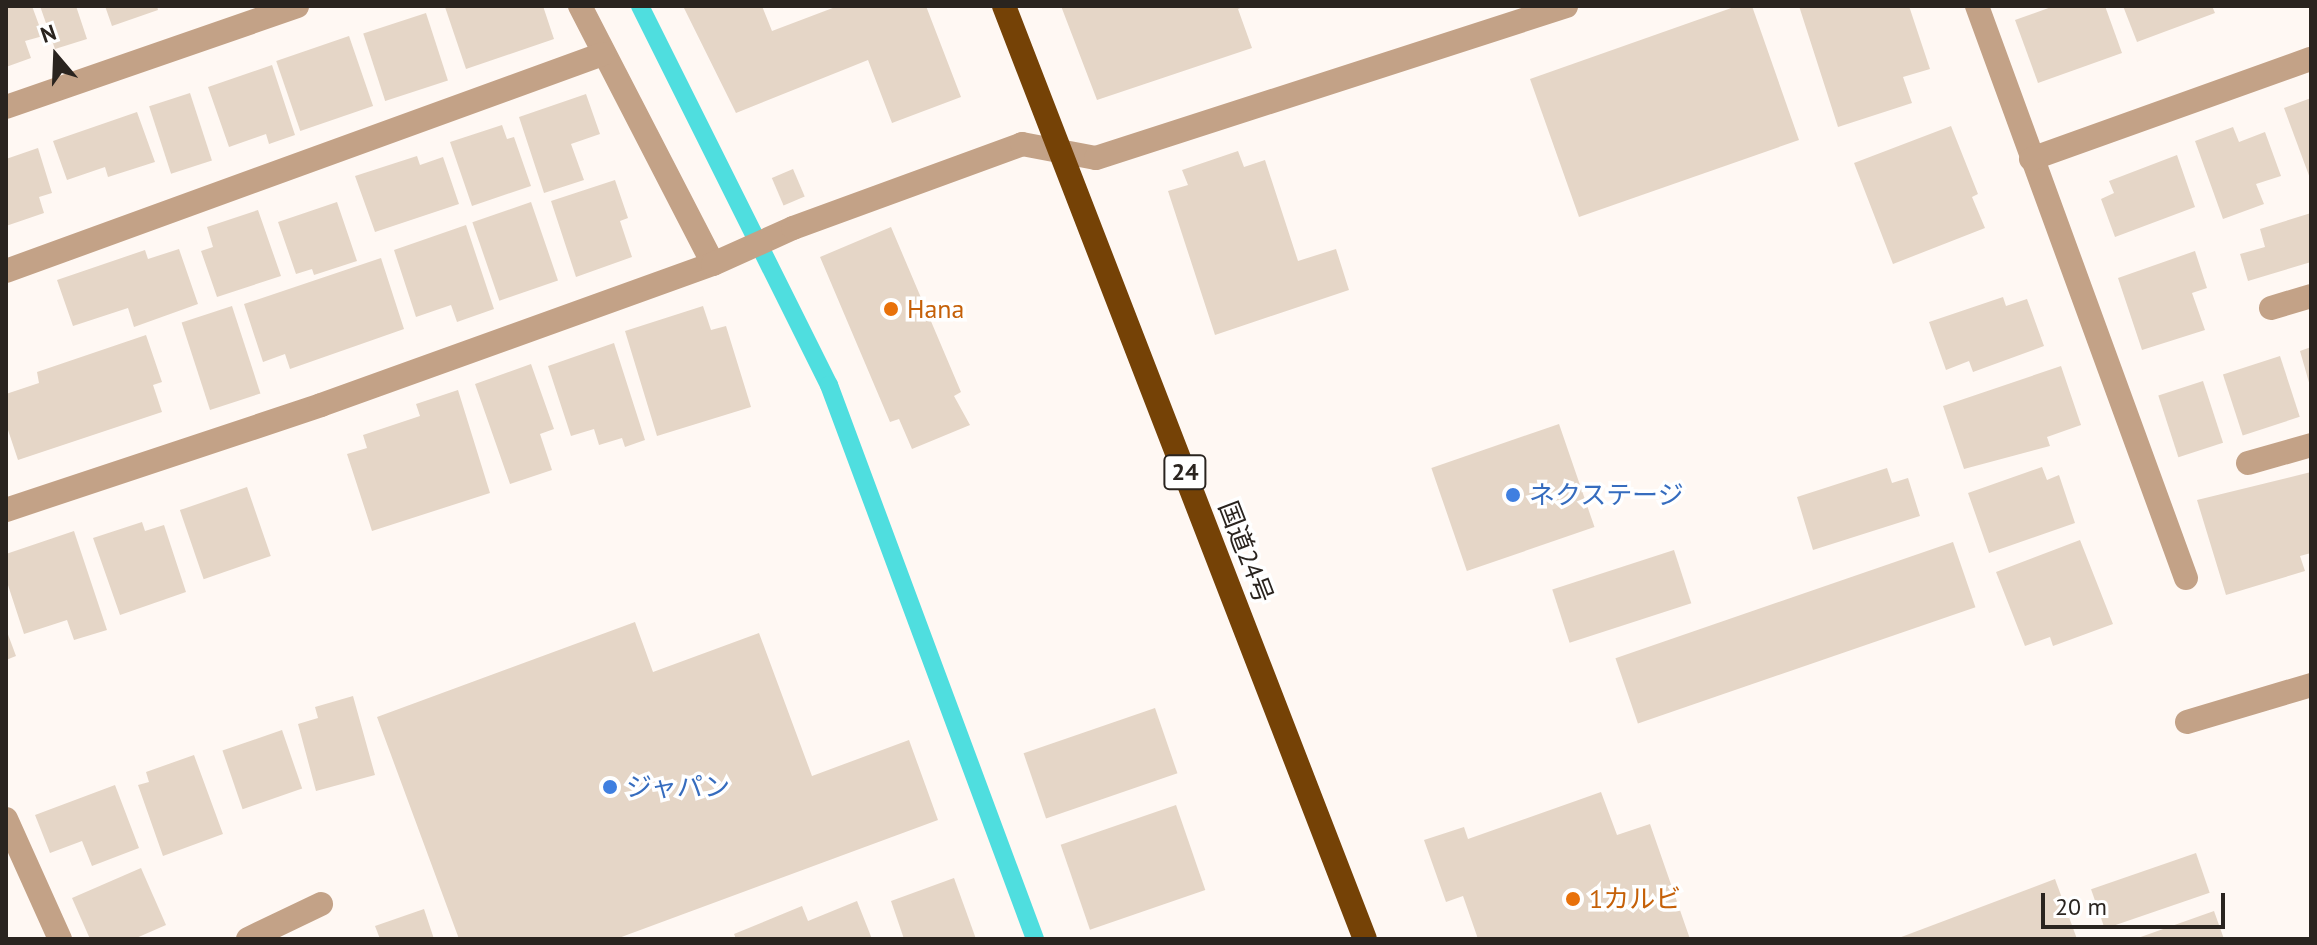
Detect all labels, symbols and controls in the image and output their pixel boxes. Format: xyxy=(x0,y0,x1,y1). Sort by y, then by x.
north arrow xyxy=(16,16,96,96)
text: N xyxy=(37,18,60,49)
place label: Hana xyxy=(907,293,964,325)
marker: Hana xyxy=(882,300,900,318)
road number: 24 xyxy=(1163,452,1207,492)
place label: ネクステージ xyxy=(1529,479,1685,511)
marker: ネクステージ xyxy=(1504,486,1522,504)
street label: 国道24号 xyxy=(1212,497,1280,607)
place label: ジャパン xyxy=(626,771,730,803)
marker: ジャパン xyxy=(601,778,619,796)
scale bar xyxy=(2045,877,2229,927)
place label: 1カルビ xyxy=(1589,883,1681,915)
marker: 1カルビ xyxy=(1564,890,1582,908)
text: 20 m xyxy=(2055,891,2107,922)

